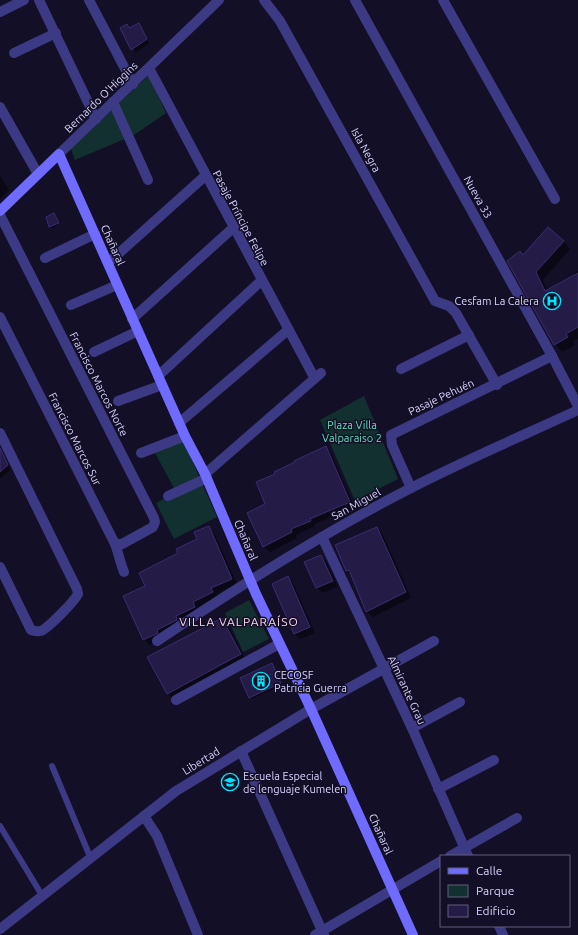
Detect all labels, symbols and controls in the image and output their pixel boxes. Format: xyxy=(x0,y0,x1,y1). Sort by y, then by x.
street label: Bernardo O'Higgins xyxy=(62,59,140,135)
street label: Isla Negra xyxy=(349,126,383,174)
street label: Pasaje Príncipe Felipe xyxy=(211,168,271,268)
street label: Nueva 33 xyxy=(462,174,494,220)
street label: Chañaral xyxy=(99,223,127,267)
hospital icon: Cesfam La Calera xyxy=(542,291,562,311)
place label: Cesfam La Calera xyxy=(455,295,539,307)
street label: Francisco Marcos Norte xyxy=(67,330,131,438)
street label: Pasaje Pehuén xyxy=(406,377,476,417)
street label: Francisco Marcos Sur xyxy=(46,391,104,488)
park label: Plaza Villa Valparaiso 2 xyxy=(322,419,382,444)
street label: San Miguel xyxy=(329,486,383,522)
street label: Chañaral xyxy=(232,518,260,562)
district label: VILLA VALPARAÍSO xyxy=(179,615,299,628)
street label: Almirante Grau xyxy=(386,654,428,726)
place label: CECOSF Patricia Guerra xyxy=(274,669,347,694)
building icon: CECOSF Patricia Guerra xyxy=(251,671,271,691)
street label: Libertad xyxy=(180,745,222,777)
place label: Escuela Especial de lenguaje Kumelen xyxy=(243,770,347,795)
school or university icon: Escuela Especial de lenguaje Kumelen xyxy=(220,772,240,792)
street label: Chañaral xyxy=(367,812,395,856)
legend xyxy=(440,855,570,927)
text: Calle xyxy=(476,864,502,877)
text: Parque xyxy=(476,884,514,897)
text: Edificio xyxy=(476,904,516,917)

